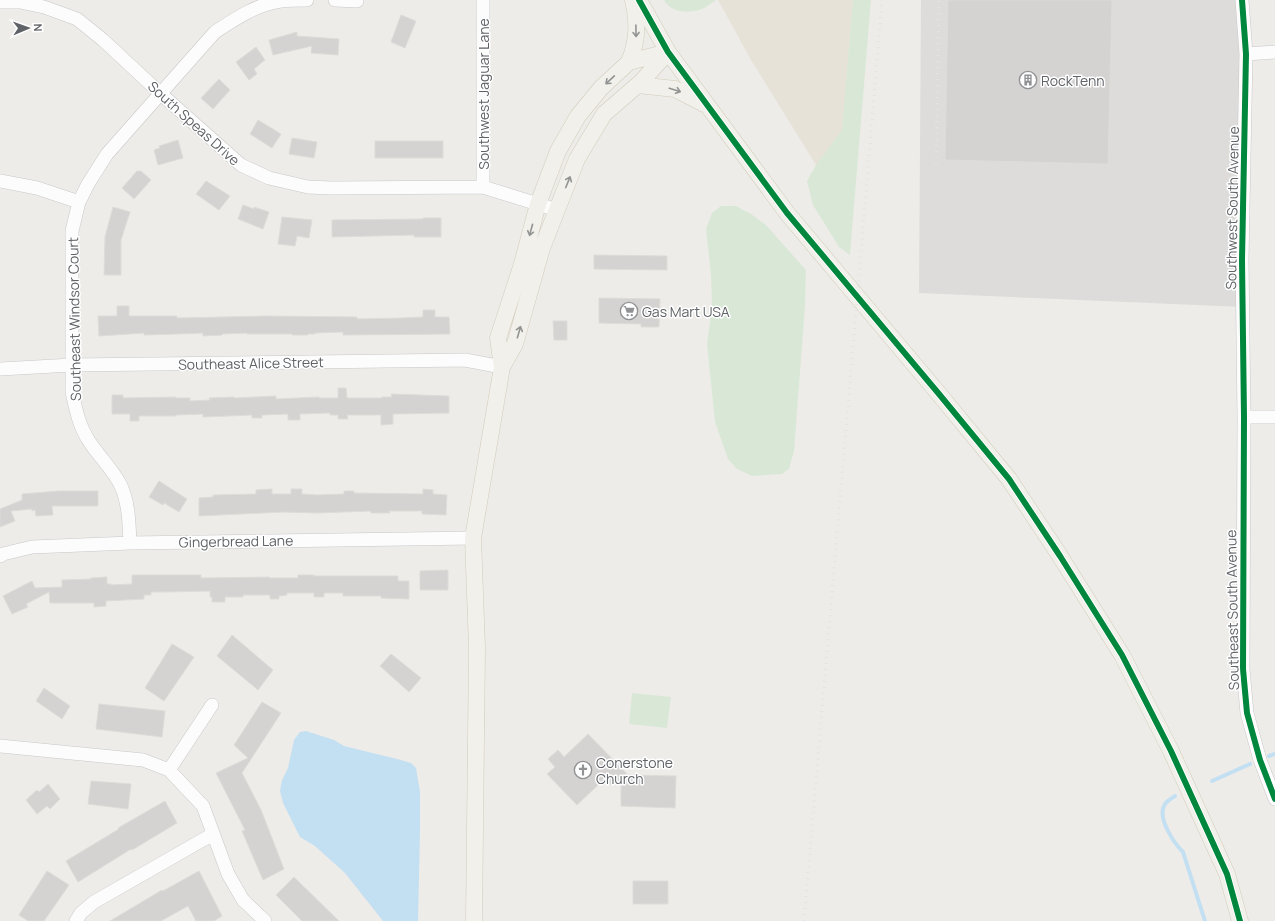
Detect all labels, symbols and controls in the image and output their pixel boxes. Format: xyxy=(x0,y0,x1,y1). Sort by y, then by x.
north arrow xyxy=(8,8,48,48)
street label: Southwest Jaguar Lane xyxy=(474,18,493,170)
text: N xyxy=(31,23,46,32)
one-way arrow xyxy=(632,24,640,37)
building icon: RockTenn xyxy=(1018,70,1038,90)
place label: RockTenn xyxy=(1041,71,1105,90)
one-way arrow xyxy=(605,75,615,85)
street label: South Speas Drive xyxy=(144,77,244,169)
one-way arrow xyxy=(669,87,681,95)
street label: Southwest South Avenue xyxy=(1221,126,1243,290)
one-way arrow xyxy=(565,176,573,188)
one-way arrow xyxy=(527,223,534,236)
street label: Southeast Windsor Court xyxy=(63,236,85,401)
supermarket icon: Gas Mart USA xyxy=(619,301,639,321)
place label: Gas Mart USA xyxy=(642,302,730,321)
one-way arrow xyxy=(516,326,523,339)
street label: Southeast Alice Street xyxy=(178,352,324,374)
street label: Southeast South Avenue xyxy=(1221,530,1243,690)
street label: Gingerbread Lane xyxy=(179,531,293,551)
place label: Conerstone Church xyxy=(596,753,673,788)
church icon: Conerstone Church xyxy=(573,760,593,780)

